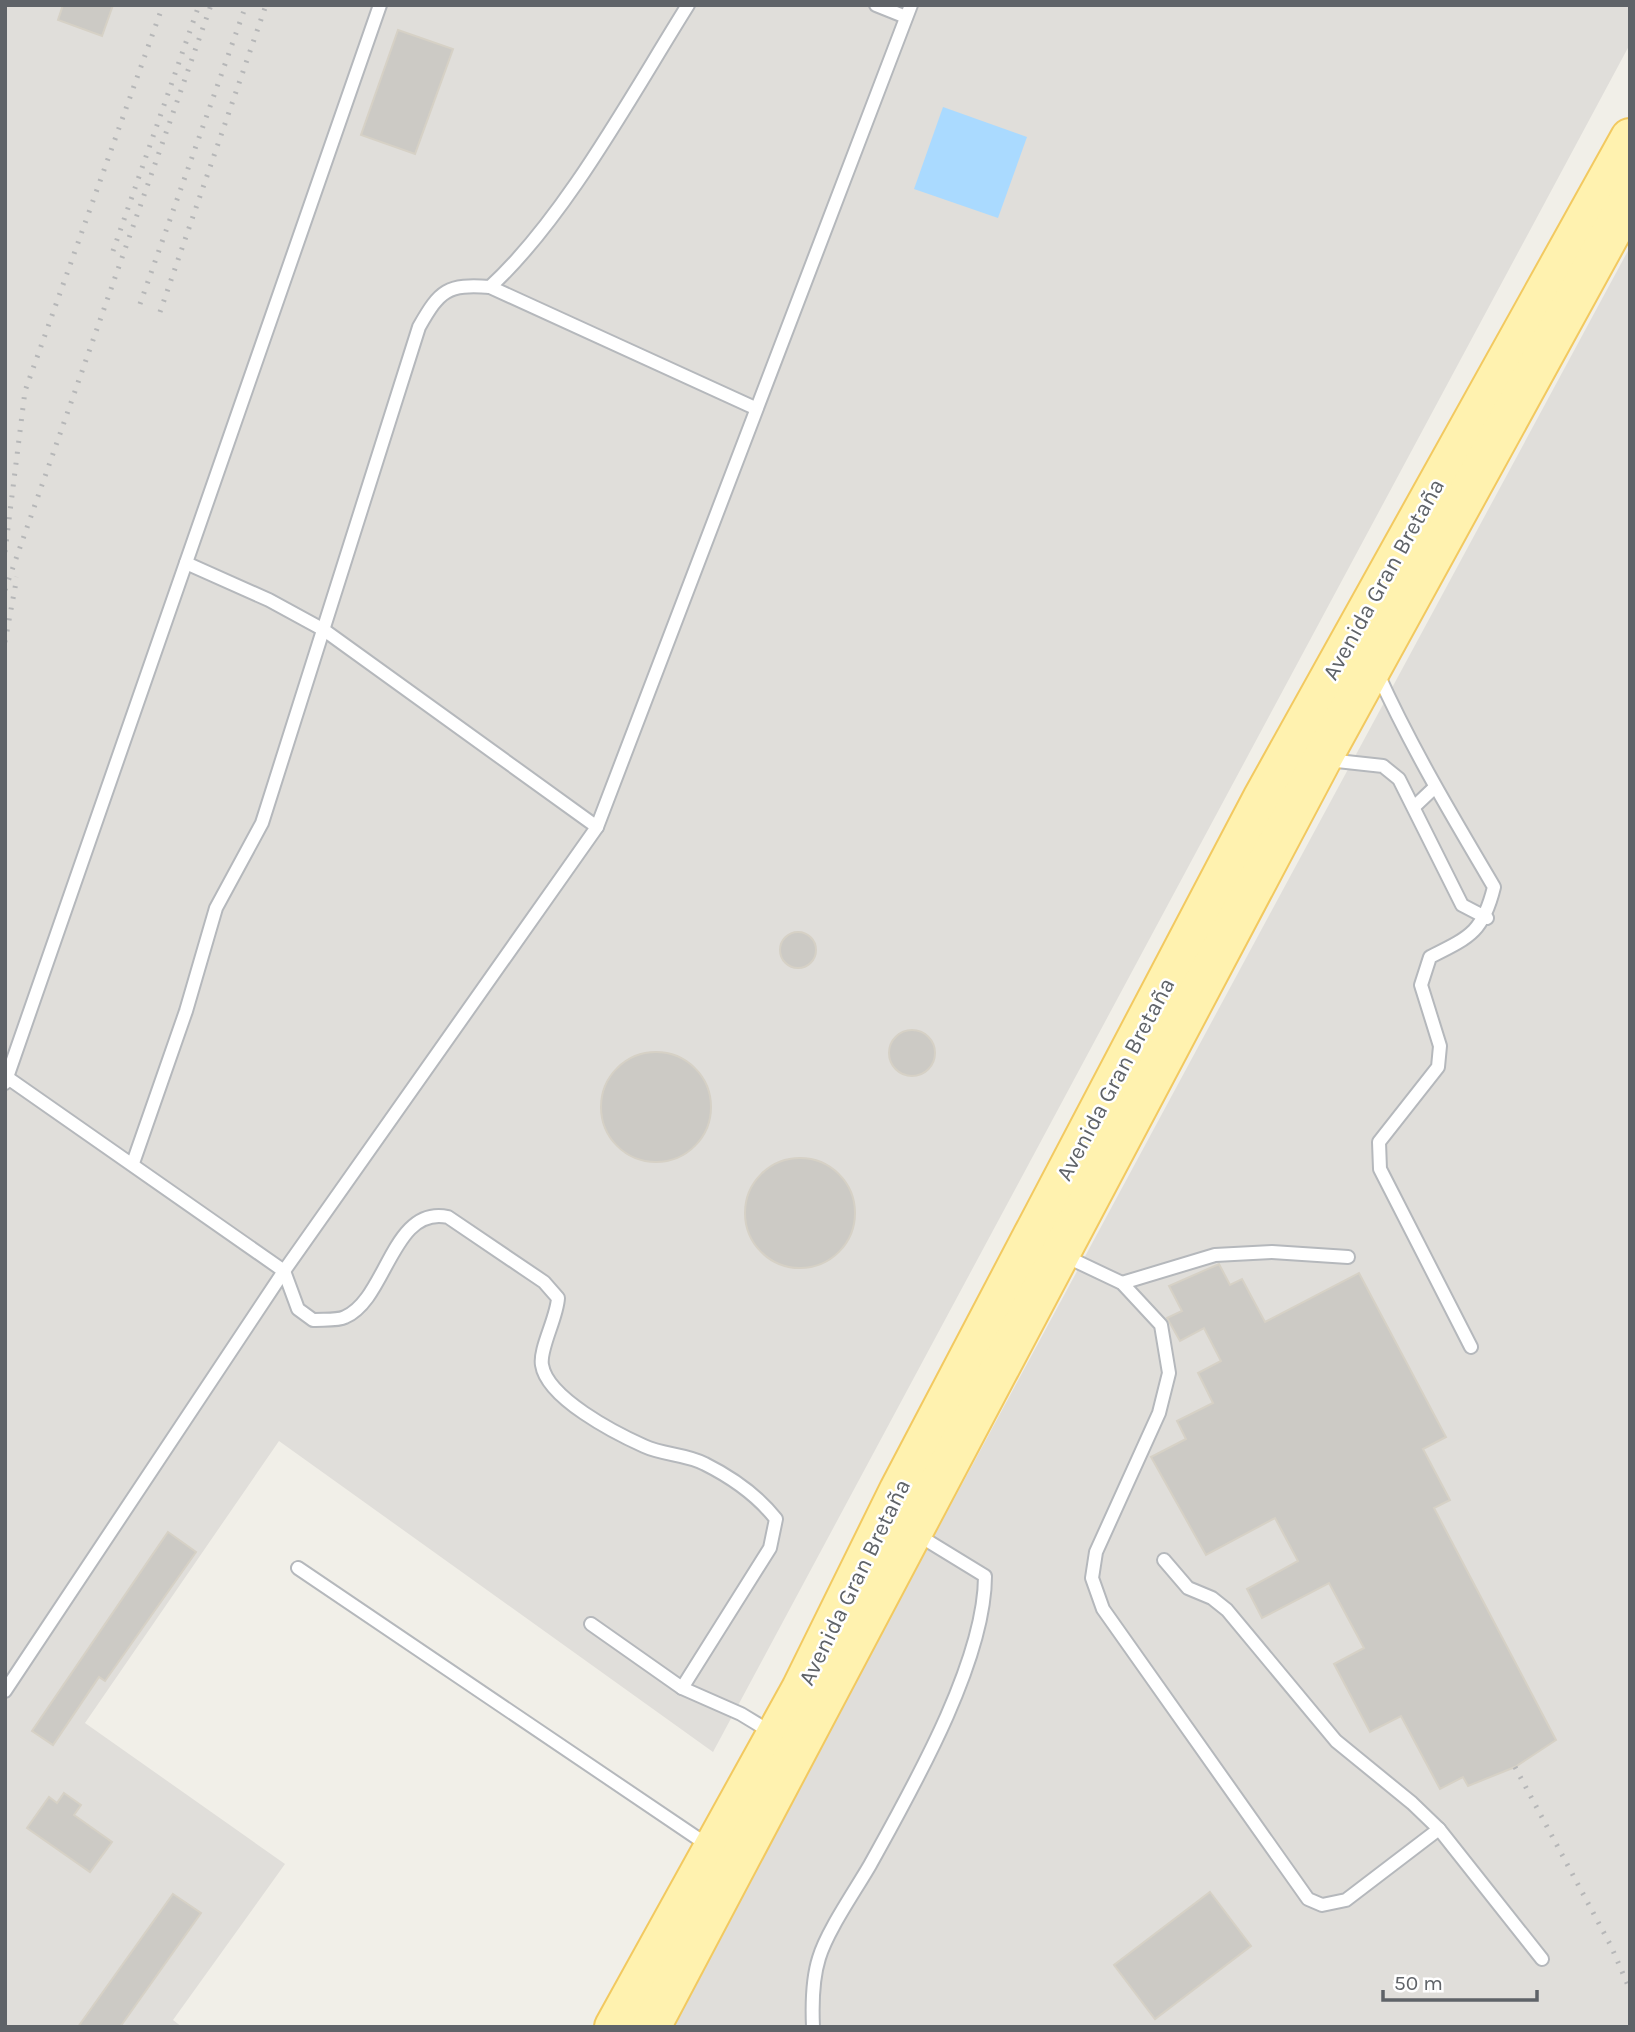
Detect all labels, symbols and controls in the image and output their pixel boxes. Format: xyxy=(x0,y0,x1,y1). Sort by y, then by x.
street label: Avenida Gran Bretaña xyxy=(1317,474,1450,685)
street label: Avenida Gran Bretaña xyxy=(1050,973,1180,1185)
street label: Avenida Gran Bretaña xyxy=(793,1475,916,1690)
scale bar xyxy=(1383,1958,1537,2002)
text: 50 m xyxy=(1394,1971,1443,1995)

